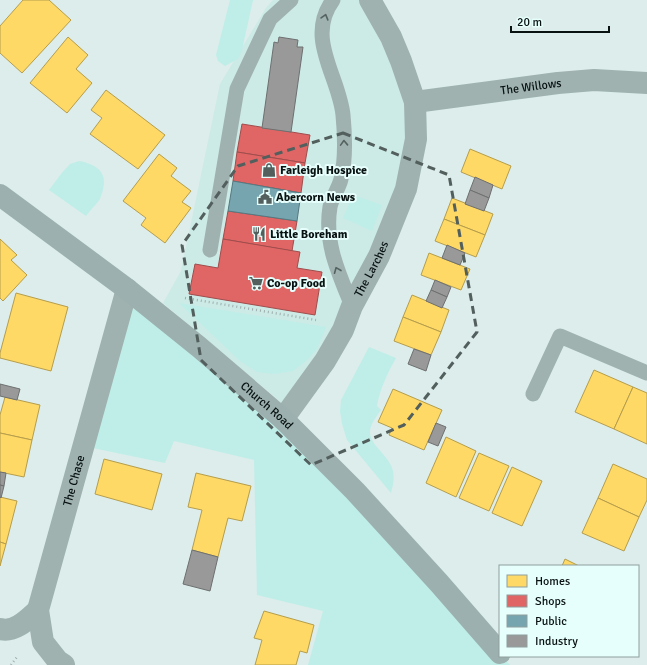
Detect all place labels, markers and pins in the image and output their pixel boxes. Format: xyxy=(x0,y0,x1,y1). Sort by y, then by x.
shop icon: Farleigh Hospice xyxy=(261,162,277,178)
place label: Farleigh Hospice xyxy=(280,163,367,178)
public building icon: Abercorn News xyxy=(257,189,273,205)
place label: Abercorn News xyxy=(276,190,356,205)
restaurant icon: Little Boreham xyxy=(251,226,267,242)
place label: Little Boreham xyxy=(270,227,348,242)
supermarket icon: Co-op Food xyxy=(248,275,264,291)
place label: Co-op Food xyxy=(267,276,326,291)

